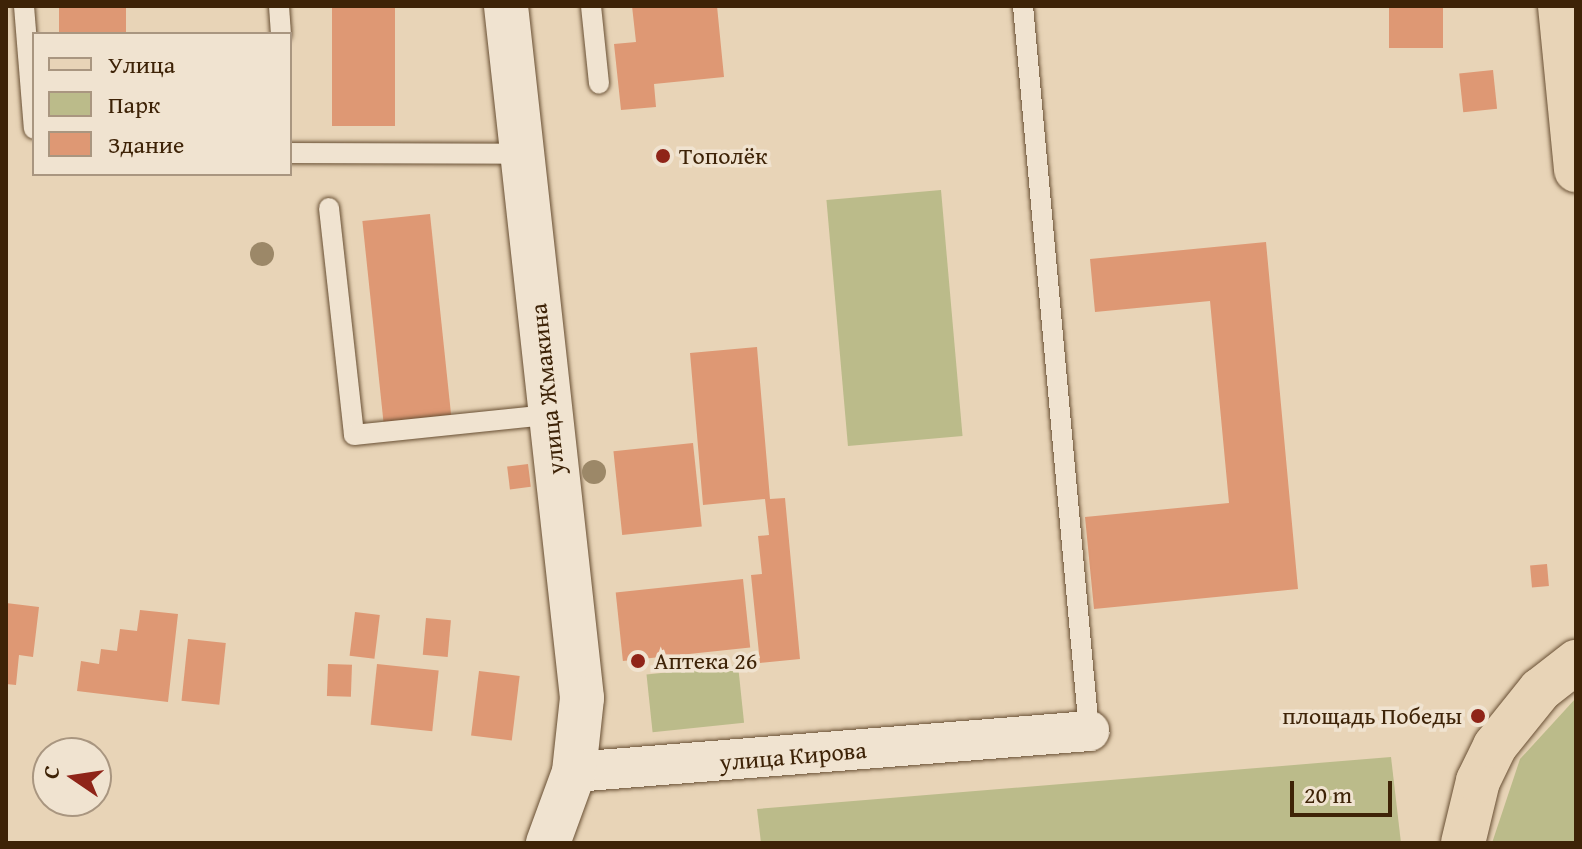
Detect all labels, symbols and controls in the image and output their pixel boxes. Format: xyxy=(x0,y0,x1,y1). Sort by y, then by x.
legend xyxy=(32,32,292,176)
text: Улица xyxy=(108,47,175,82)
text: Парк xyxy=(108,87,160,122)
text: Здание xyxy=(108,127,184,162)
place label: Тополёк xyxy=(679,142,768,170)
marker: Тополёк xyxy=(654,147,672,165)
street label: улица Жмакина xyxy=(524,302,570,476)
place label: Аптека 26 xyxy=(654,647,757,675)
marker: Аптека 26 xyxy=(629,652,647,670)
place label: площадь Победы xyxy=(1282,702,1462,730)
marker: площадь Победы xyxy=(1469,707,1487,725)
street label: улица Кирова xyxy=(718,735,868,777)
north arrow xyxy=(32,737,112,817)
text: С xyxy=(34,762,68,782)
scale bar xyxy=(1294,765,1396,815)
text: 20 m xyxy=(1304,777,1352,812)

